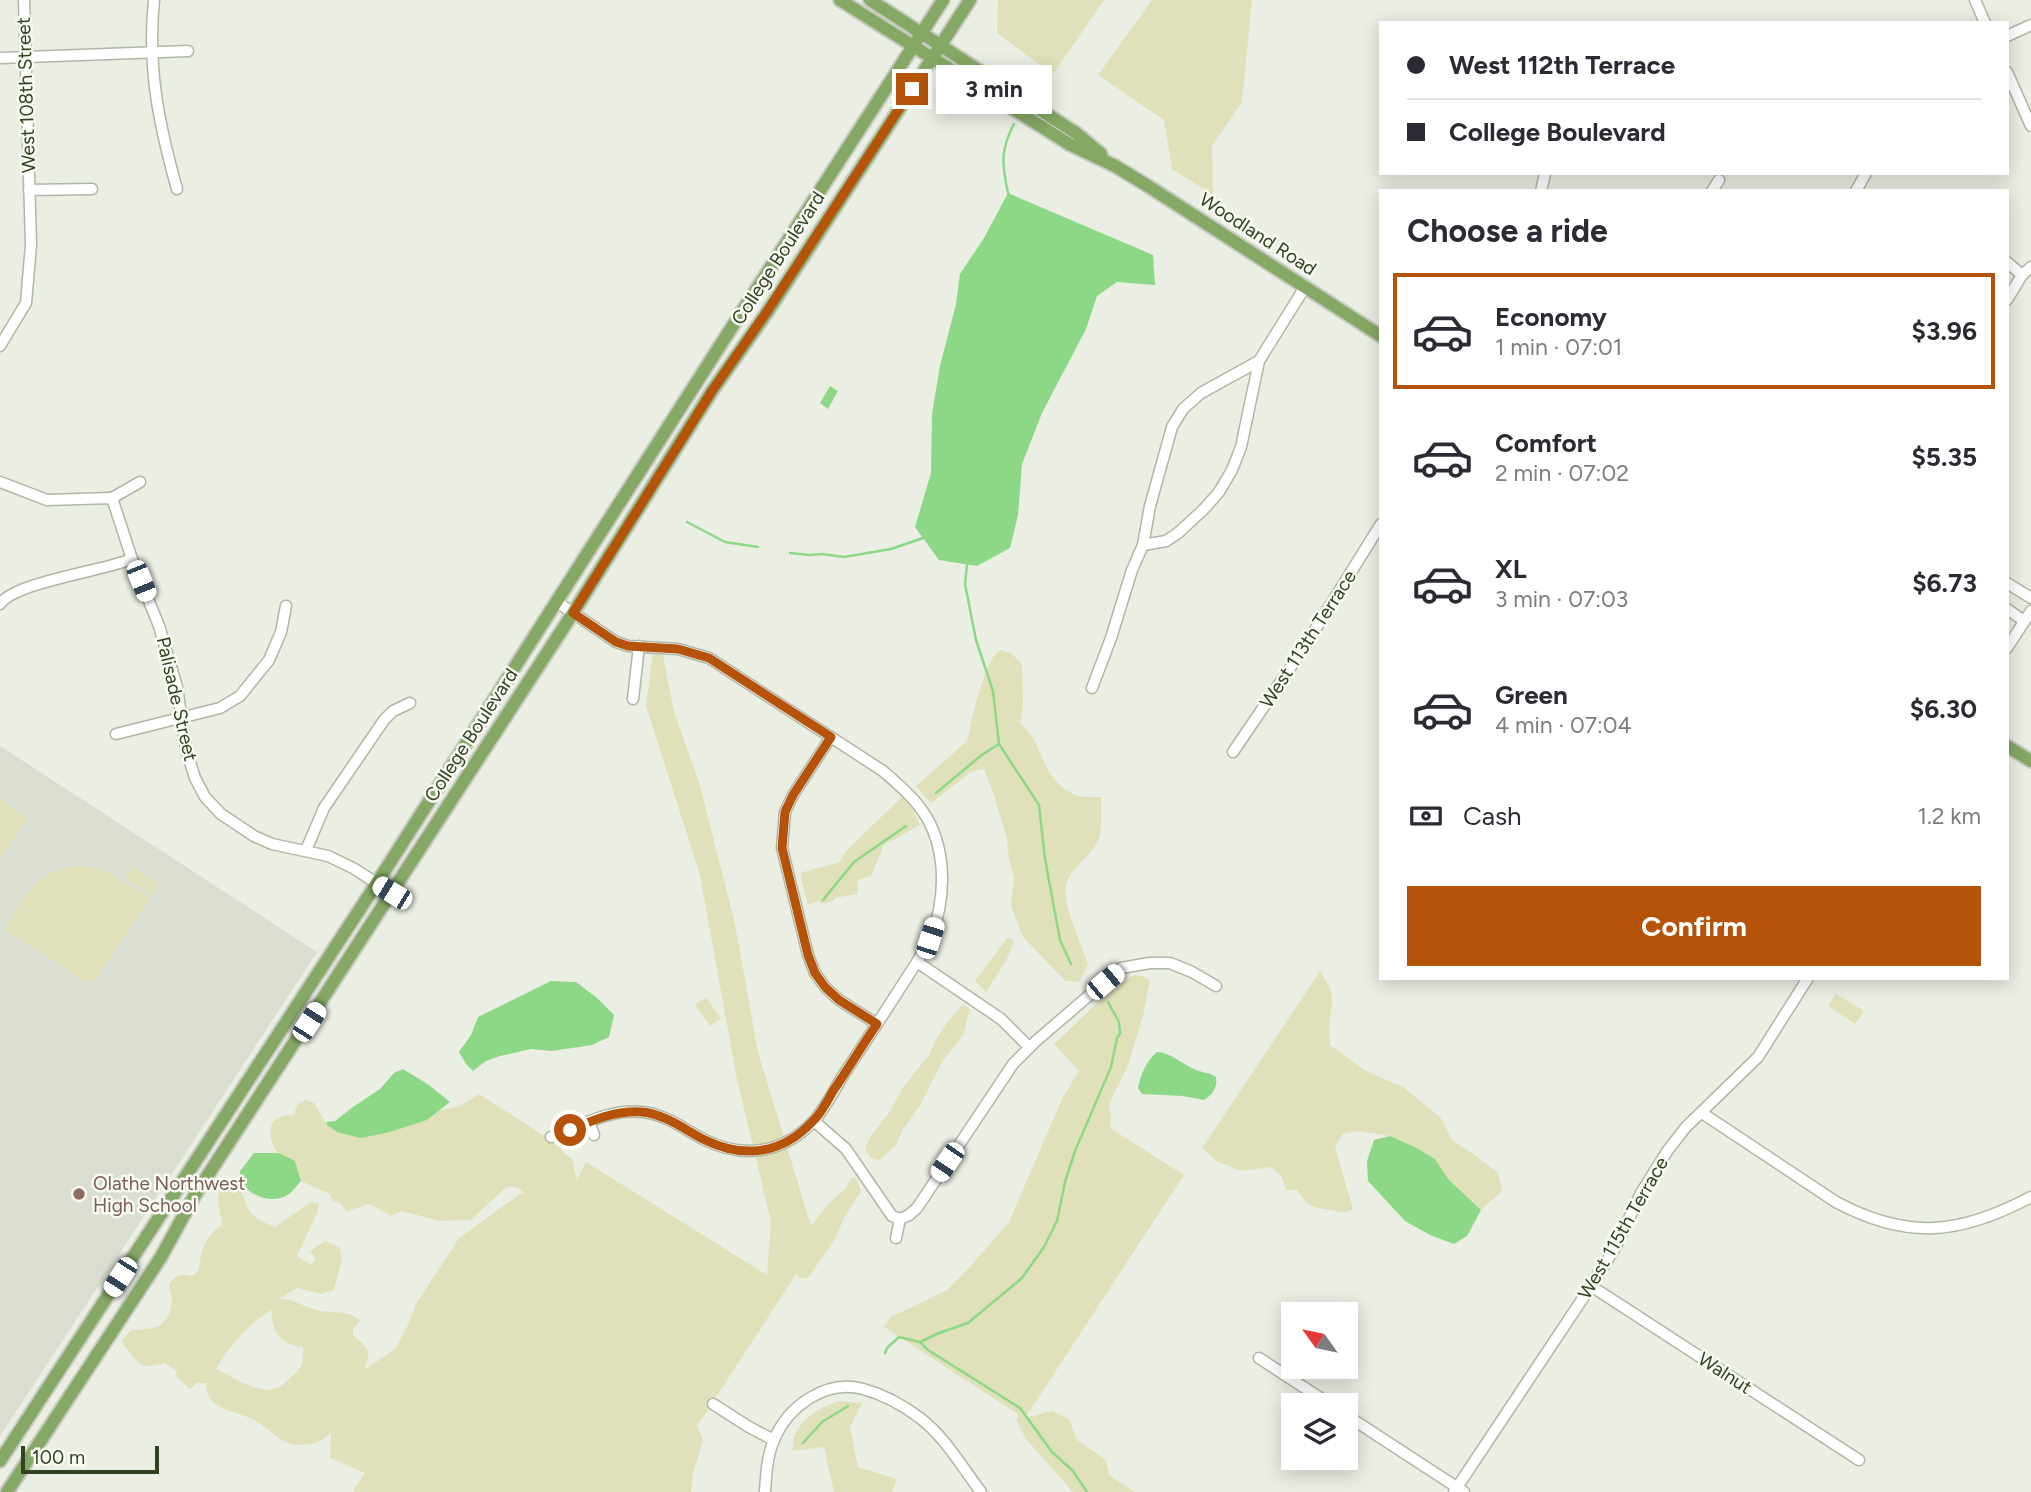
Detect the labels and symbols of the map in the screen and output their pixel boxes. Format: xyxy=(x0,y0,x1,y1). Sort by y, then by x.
street label: West 108th Street xyxy=(12,17,40,173)
callout: 3 min xyxy=(936,64,1052,114)
route end xyxy=(896,73,928,105)
street label: College Boulevard xyxy=(726,187,830,329)
street label: Woodland Road xyxy=(1195,188,1321,280)
car xyxy=(124,558,159,604)
street label: West 113th Terrace xyxy=(1255,566,1361,712)
street label: Palisade Street xyxy=(152,635,202,763)
street label: College Boulevard xyxy=(419,664,523,806)
car xyxy=(369,873,416,913)
car xyxy=(914,915,947,961)
car xyxy=(1083,960,1128,1004)
car xyxy=(289,999,330,1045)
route start xyxy=(554,1114,586,1146)
car xyxy=(927,1139,968,1185)
street label: West 115th Terrace xyxy=(1573,1153,1673,1303)
place label: Olathe Northwest High School xyxy=(93,1172,245,1217)
marker: Olathe Northwest High School xyxy=(71,1186,87,1202)
car xyxy=(100,1254,141,1300)
north arrow xyxy=(1281,1302,1358,1379)
street label: Walnut xyxy=(1694,1347,1756,1399)
scale bar xyxy=(21,1443,159,1475)

